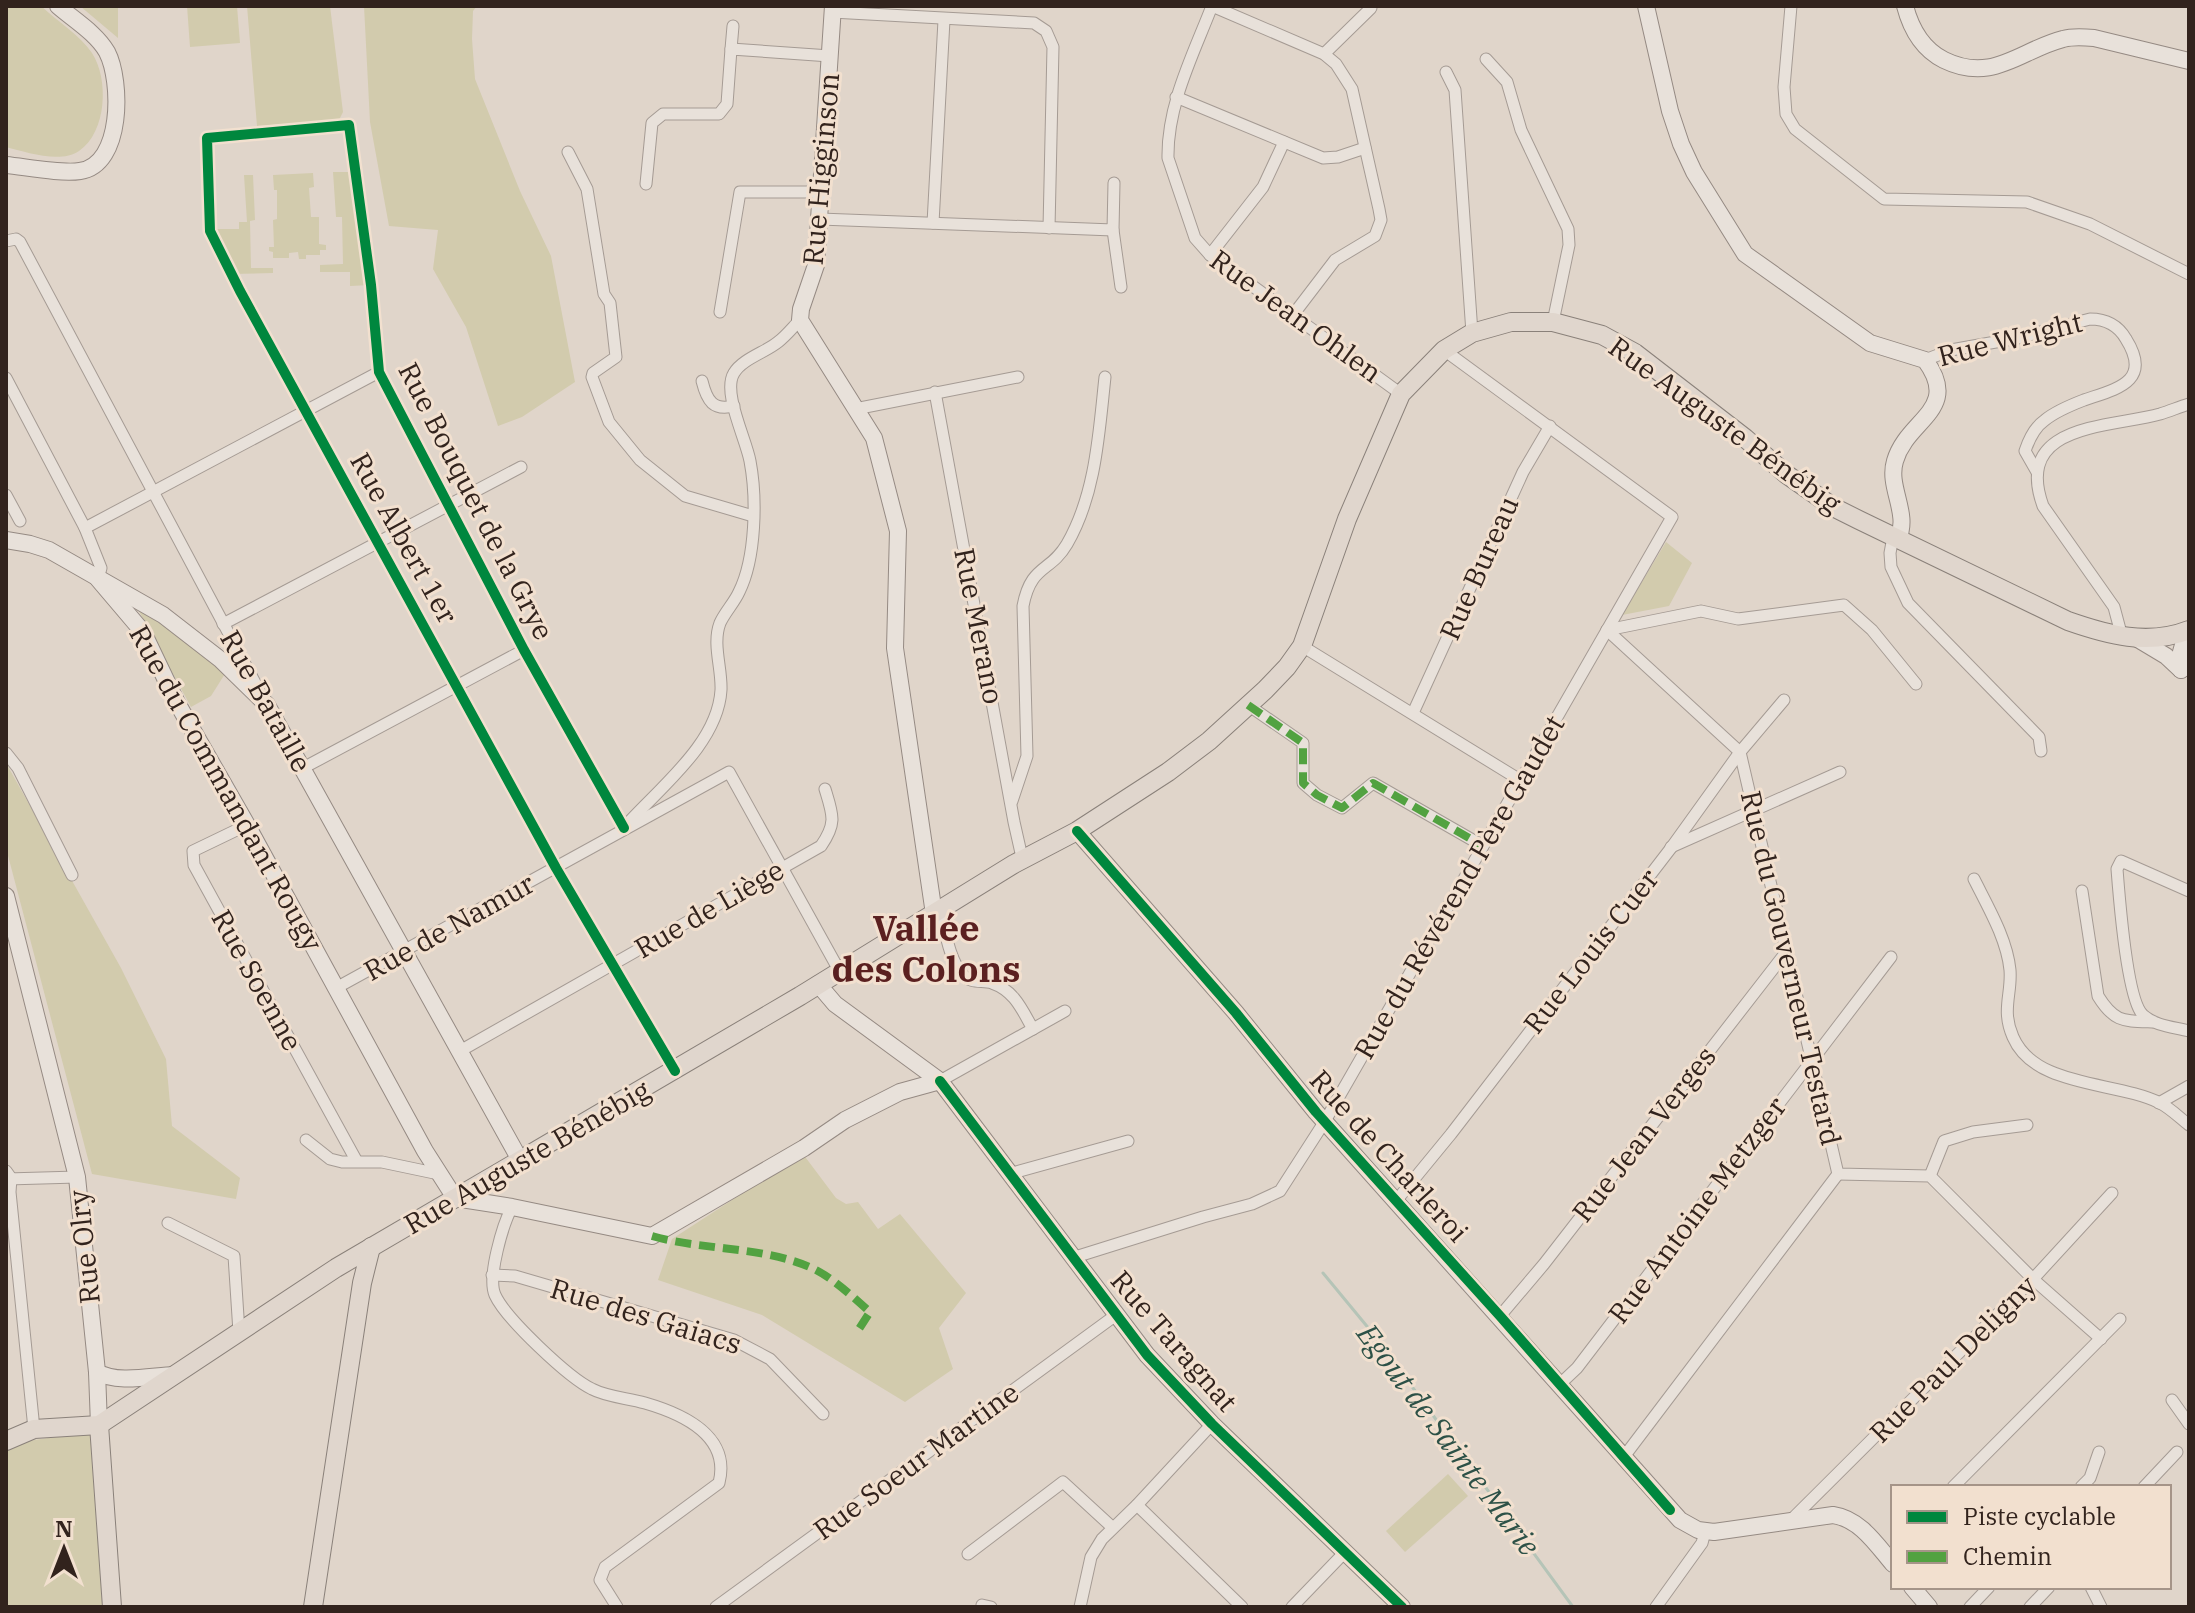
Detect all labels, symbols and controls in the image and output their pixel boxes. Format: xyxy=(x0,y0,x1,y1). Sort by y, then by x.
street label: Rue Higginson xyxy=(794,71,847,267)
street label: Rue Jean Ohlen xyxy=(1203,241,1390,390)
street label: Rue Wright xyxy=(1934,303,2086,374)
street label: Rue Auguste Bénébig xyxy=(1602,328,1849,521)
street label: Rue Bouquet de la Grye xyxy=(390,356,563,646)
street label: Rue Albert 1er xyxy=(342,446,467,630)
street label: Rue Bureau xyxy=(1430,490,1527,645)
street label: Rue Merano xyxy=(946,545,1013,707)
street label: Rue du Commandant Rougy xyxy=(121,618,332,957)
street label: Rue Bataille xyxy=(212,623,321,778)
street label: Rue du Révérend Père Gaudet xyxy=(1345,708,1572,1065)
street label: Rue du Gouverneur Testard xyxy=(1733,787,1850,1149)
street label: Rue de Liège xyxy=(627,851,790,966)
street label: Rue Louis Cuer xyxy=(1515,860,1667,1041)
street label: Rue de Namur xyxy=(357,864,541,989)
street label: Rue Soenne xyxy=(203,903,311,1057)
district label: Vallée des Colons xyxy=(831,904,1021,992)
street label: Rue Jean Verges xyxy=(1563,1038,1724,1229)
street label: Rue de Charleroi xyxy=(1302,1062,1477,1250)
street label: Rue Auguste Bénébig xyxy=(397,1071,657,1242)
street label: Rue Antoine Metzger xyxy=(1599,1088,1794,1330)
street label: Rue Olry xyxy=(59,1188,108,1306)
street label: Rue Taragnat xyxy=(1103,1262,1246,1419)
street label: Rue Paul Deligny xyxy=(1861,1267,2044,1450)
street label: Rue des Gaiacs xyxy=(546,1269,746,1362)
water label: Egout de Sainte Marie xyxy=(1348,1314,1549,1563)
street label: Rue Soeur Martine xyxy=(806,1374,1026,1548)
legend xyxy=(1891,1485,2171,1589)
text: Piste cyclable xyxy=(1963,1500,2116,1532)
north arrow xyxy=(24,1509,104,1589)
text: N xyxy=(55,1514,73,1543)
text: Chemin xyxy=(1963,1540,2052,1572)

